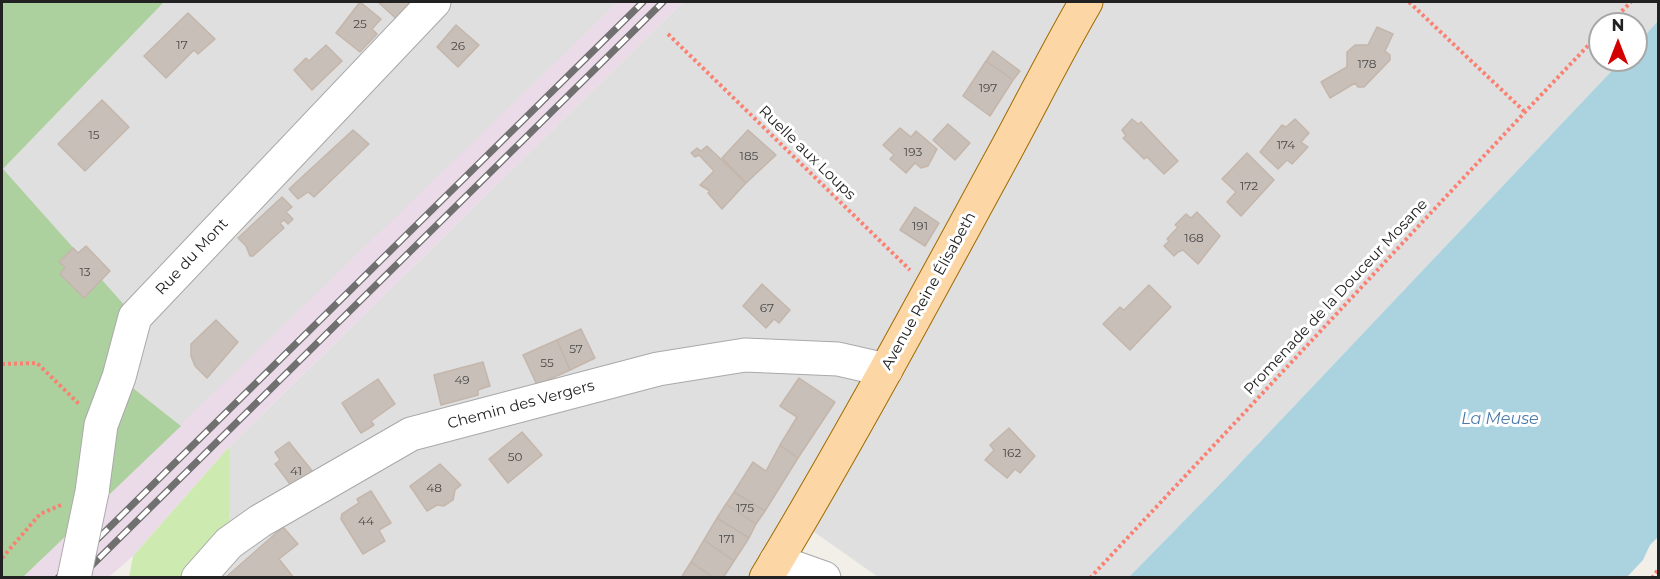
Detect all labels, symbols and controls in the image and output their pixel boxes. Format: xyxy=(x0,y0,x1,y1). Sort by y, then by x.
north arrow xyxy=(1588,12,1648,72)
text: N xyxy=(1612,16,1624,35)
house number: 25 xyxy=(353,17,367,31)
house number: 17 xyxy=(176,38,188,52)
house number: 26 xyxy=(451,39,465,53)
house number: 178 xyxy=(1358,57,1376,71)
house number: 197 xyxy=(979,81,997,95)
street label: Ruelle aux Loups xyxy=(755,102,859,204)
house number: 15 xyxy=(88,128,100,142)
house number: 174 xyxy=(1277,138,1295,152)
house number: 193 xyxy=(904,145,922,159)
house number: 185 xyxy=(740,149,758,163)
house number: 172 xyxy=(1240,179,1258,193)
street label: Promenade de la Douceur Mosane xyxy=(1240,195,1432,399)
street label: Avenue Reine Élisabeth xyxy=(878,209,980,373)
street label: Rue du Mont xyxy=(152,215,232,299)
house number: 191 xyxy=(912,219,928,233)
house number: 168 xyxy=(1184,231,1204,245)
house number: 13 xyxy=(79,265,91,279)
house number: 67 xyxy=(760,301,774,315)
house number: 57 xyxy=(569,342,583,356)
house number: 55 xyxy=(540,356,554,370)
house number: 49 xyxy=(454,373,470,387)
street label: Chemin des Vergers xyxy=(446,377,596,433)
water label: La Meuse xyxy=(1461,409,1539,429)
house number: 162 xyxy=(1003,446,1021,460)
house number: 50 xyxy=(508,450,522,464)
house number: 41 xyxy=(290,464,302,478)
house number: 48 xyxy=(426,481,442,495)
house number: 175 xyxy=(736,501,754,515)
house number: 44 xyxy=(358,514,374,528)
house number: 171 xyxy=(719,532,735,546)

